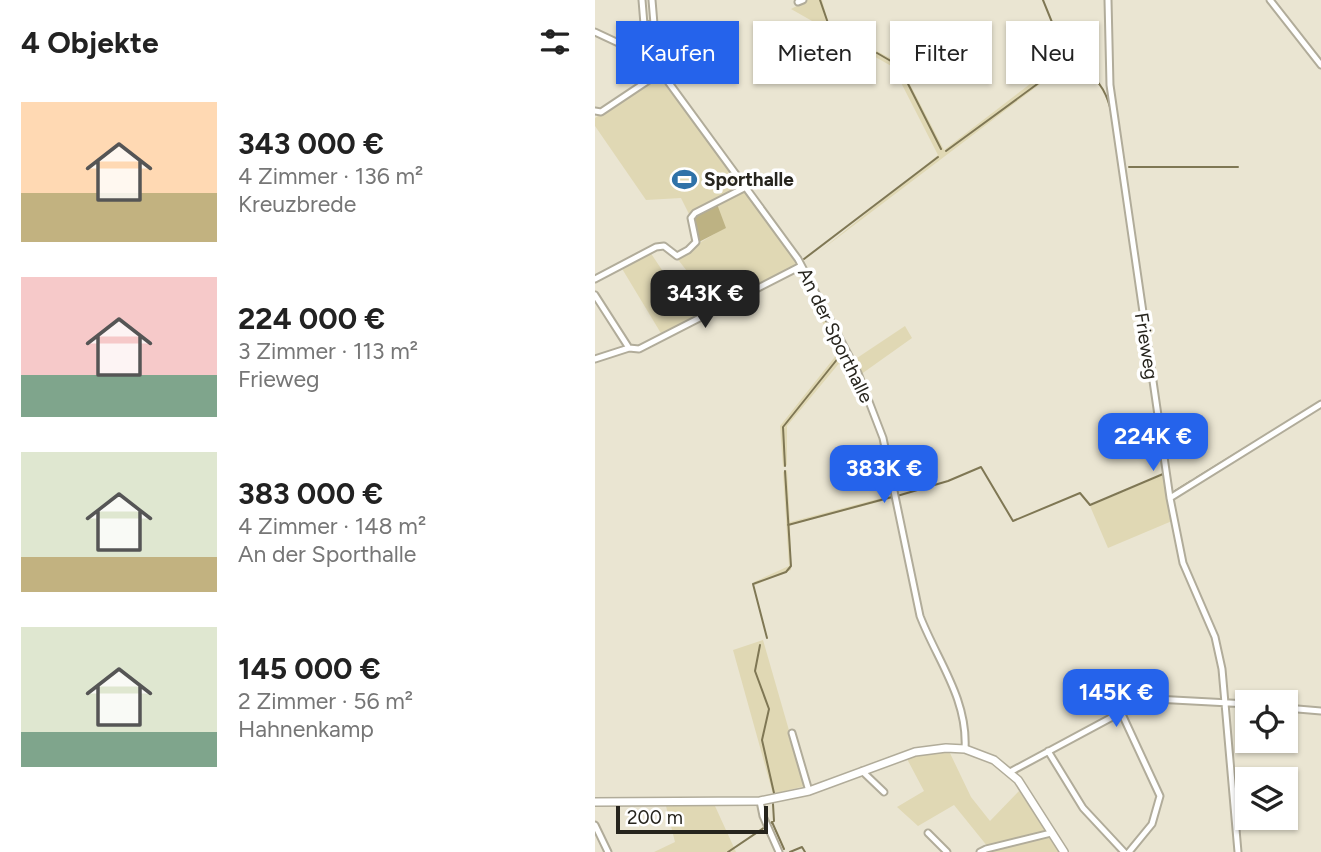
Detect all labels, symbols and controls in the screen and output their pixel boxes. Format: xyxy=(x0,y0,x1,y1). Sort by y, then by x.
chip: Kaufen xyxy=(616,21,739,84)
chip: Mieten xyxy=(753,21,876,84)
chip: Filter xyxy=(890,21,992,84)
chip: Neu xyxy=(1006,21,1099,84)
icon: filters xyxy=(536,23,574,61)
text: 4 Objekte xyxy=(21,24,159,61)
text: 343 000 € xyxy=(238,125,384,162)
icon: home xyxy=(77,130,161,214)
text: 4 Zimmer · 136 m² xyxy=(238,162,423,190)
sports icon: Sporthalle xyxy=(670,165,698,193)
place label: Sporthalle xyxy=(704,168,794,191)
text: Kreuzbrede xyxy=(238,190,356,218)
street label: An der Sporthalle xyxy=(793,264,878,406)
pin: 343K € xyxy=(648,270,762,330)
text: 343K € xyxy=(667,279,743,307)
text: 224 000 € xyxy=(238,300,385,337)
icon: home xyxy=(77,305,161,389)
street label: Frieweg xyxy=(1130,311,1163,381)
text: 3 Zimmer · 113 m² xyxy=(238,337,418,365)
text: Frieweg xyxy=(238,365,319,393)
pin: 224K € xyxy=(1096,414,1210,473)
text: 224K € xyxy=(1114,422,1192,450)
pin: 383K € xyxy=(827,446,941,505)
text: 383K € xyxy=(846,454,922,482)
text: 383 000 € xyxy=(238,475,383,512)
icon: home xyxy=(77,480,161,564)
text: 4 Zimmer · 148 m² xyxy=(238,512,426,540)
text: An der Sporthalle xyxy=(238,540,416,568)
text: 145 000 € xyxy=(238,650,381,687)
icon: home xyxy=(77,655,161,739)
pin: 145K € xyxy=(1059,670,1173,729)
text: 145K € xyxy=(1079,678,1153,706)
text: 2 Zimmer · 56 m² xyxy=(238,687,413,715)
map controls xyxy=(1235,690,1298,830)
button: locate xyxy=(1235,690,1298,753)
text: Hahnenkamp xyxy=(238,715,374,743)
button: layers xyxy=(1235,767,1298,830)
scale bar xyxy=(616,803,768,835)
text: 200 m xyxy=(627,806,683,829)

